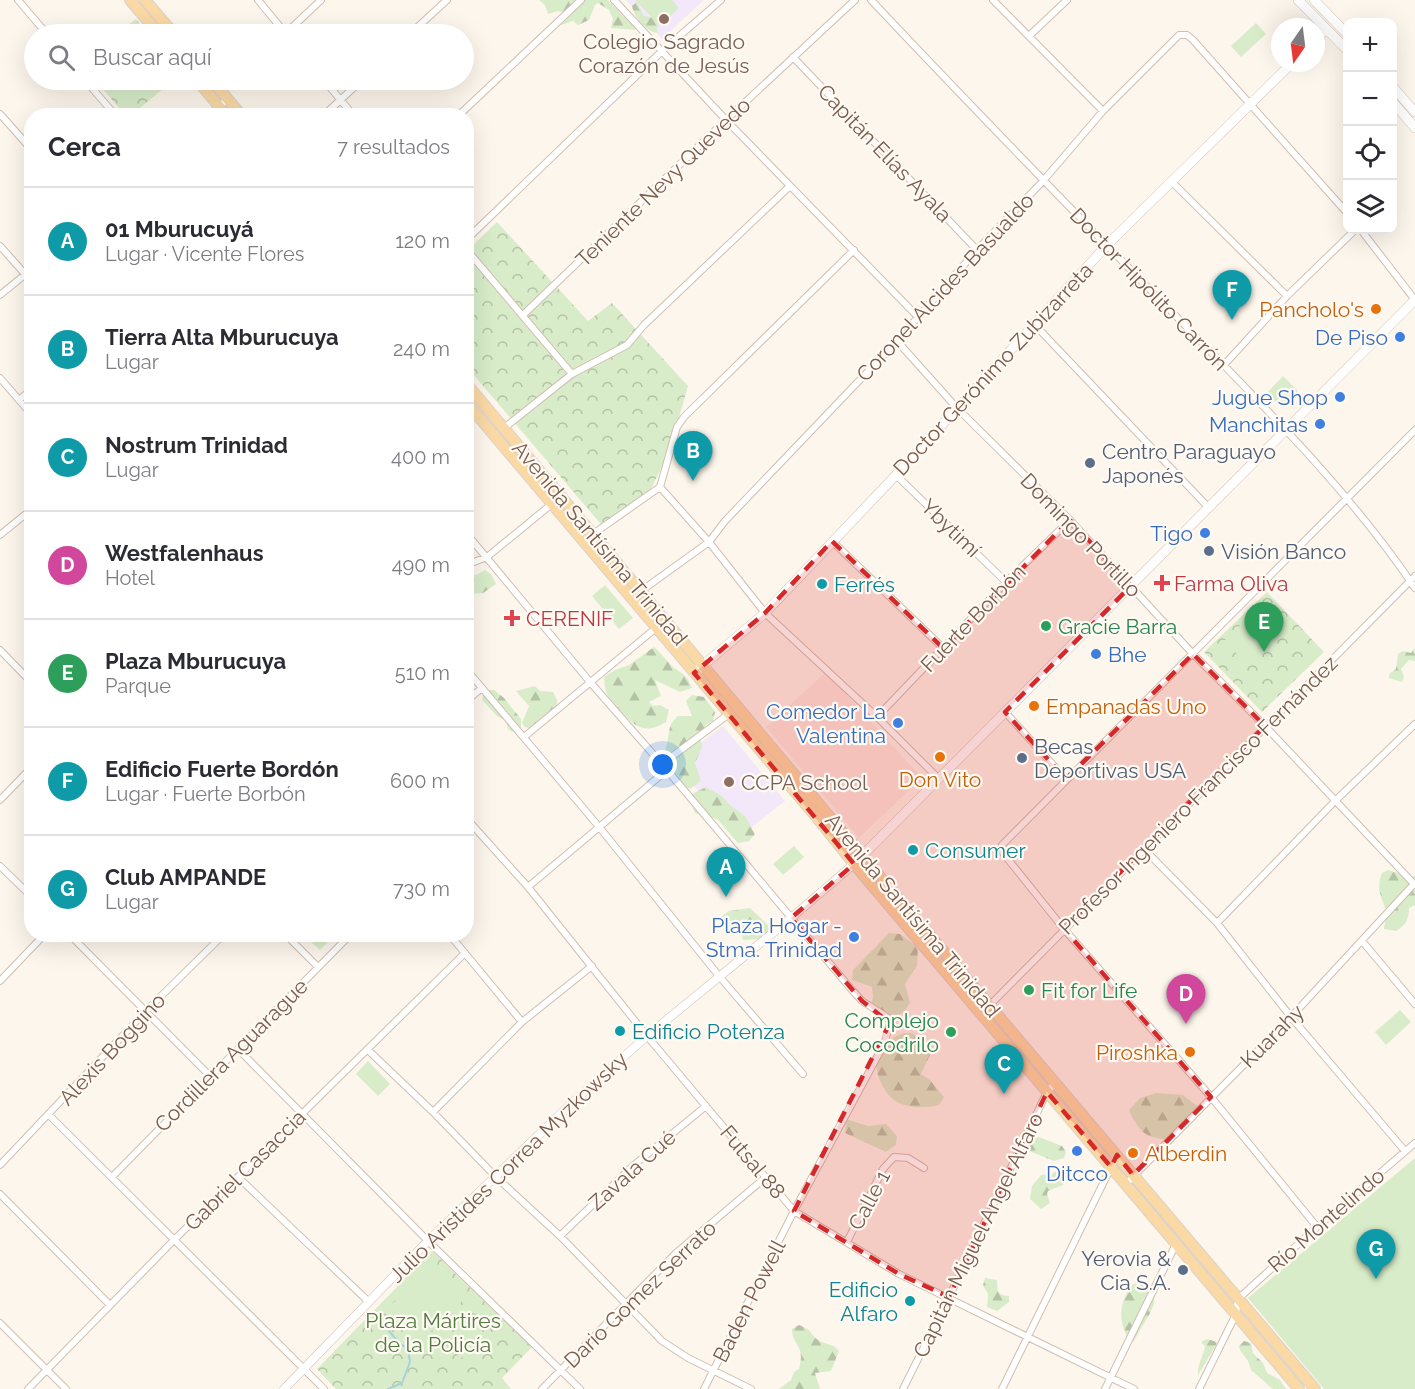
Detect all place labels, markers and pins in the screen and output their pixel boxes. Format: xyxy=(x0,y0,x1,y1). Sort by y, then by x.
marker: Colegio Sagrado Corazón de Jesús xyxy=(657,12,671,26)
place label: Colegio Sagrado Corazón de Jesús xyxy=(578,29,750,78)
pin: F xyxy=(1212,270,1252,320)
place label: Pancholo's xyxy=(1259,297,1364,322)
marker: Pancholo's xyxy=(1369,302,1383,316)
place label: De Piso xyxy=(1315,325,1388,350)
marker: De Piso xyxy=(1393,330,1407,344)
place label: Jugue Shop xyxy=(1212,385,1328,410)
marker: Jugue Shop xyxy=(1333,390,1347,404)
place label: Manchitas xyxy=(1209,412,1308,437)
marker: Manchitas xyxy=(1313,417,1327,431)
pin: B xyxy=(674,432,712,481)
place label: Centro Paraguayo Japonés xyxy=(1102,439,1276,488)
marker: Centro Paraguayo Japonés xyxy=(1083,456,1097,470)
place label: Tigo xyxy=(1150,521,1193,546)
marker: Tigo xyxy=(1198,526,1212,540)
place label: Visión Banco xyxy=(1221,539,1346,564)
marker: Visión Banco xyxy=(1202,544,1216,558)
place label: Farma Oliva xyxy=(1174,571,1288,596)
place label: Ferrés xyxy=(834,572,895,597)
marker: Farma Oliva xyxy=(1155,576,1169,590)
marker: Ferrés xyxy=(815,577,829,591)
pin: E xyxy=(1244,602,1284,652)
place label: CERENIF xyxy=(526,606,614,631)
marker: CERENIF xyxy=(503,609,521,627)
place label: Gracie Barra xyxy=(1058,614,1177,639)
marker: Gracie Barra xyxy=(1039,619,1053,633)
place label: Bhe xyxy=(1108,642,1147,667)
marker: Bhe xyxy=(1089,647,1103,661)
place label: Empanadas Uno xyxy=(1046,694,1207,719)
place label: Comedor La Valentina xyxy=(766,699,886,748)
marker: Empanadas Uno xyxy=(1027,699,1041,713)
marker: Comedor La Valentina xyxy=(891,716,905,730)
place label: Becas Deportivas USA xyxy=(1034,734,1186,783)
marker: Don Vito xyxy=(933,750,947,764)
marker: Becas Deportivas USA xyxy=(1015,751,1029,765)
place label: Don Vito xyxy=(899,767,981,792)
place label: CCPA School xyxy=(741,770,868,795)
marker: CCPA School xyxy=(722,775,736,789)
place label: Consumer xyxy=(925,838,1026,863)
marker: Consumer xyxy=(906,843,920,857)
pin: A xyxy=(706,848,746,897)
place label: Plaza Hogar - Stma. Trinidad xyxy=(706,913,842,962)
marker: Plaza Hogar - Stma. Trinidad xyxy=(847,930,861,944)
pin: D xyxy=(1166,974,1206,1024)
place label: Fit for Life xyxy=(1041,978,1137,1003)
marker: Fit for Life xyxy=(1022,983,1036,997)
place label: Complejo Cocodrilo xyxy=(845,1008,939,1057)
place label: Edificio Potenza xyxy=(632,1019,785,1044)
marker: Edificio Potenza xyxy=(613,1024,627,1038)
marker: Complejo Cocodrilo xyxy=(944,1025,958,1039)
place label: Piroshka xyxy=(1096,1040,1178,1065)
pin: C xyxy=(984,1044,1024,1094)
marker: Piroshka xyxy=(1183,1045,1197,1059)
place label: Alberdin xyxy=(1145,1141,1227,1166)
marker: Ditcco xyxy=(1070,1144,1084,1158)
marker: Alberdin xyxy=(1126,1146,1140,1160)
place label: Ditcco xyxy=(1046,1161,1108,1186)
pin: G xyxy=(1356,1230,1396,1279)
place label: Yerovia & Cia S.A. xyxy=(1081,1246,1171,1295)
marker: Yerovia & Cia S.A. xyxy=(1176,1263,1190,1277)
place label: Edificio Alfaro xyxy=(829,1277,898,1326)
marker: Edificio Alfaro xyxy=(903,1294,917,1308)

